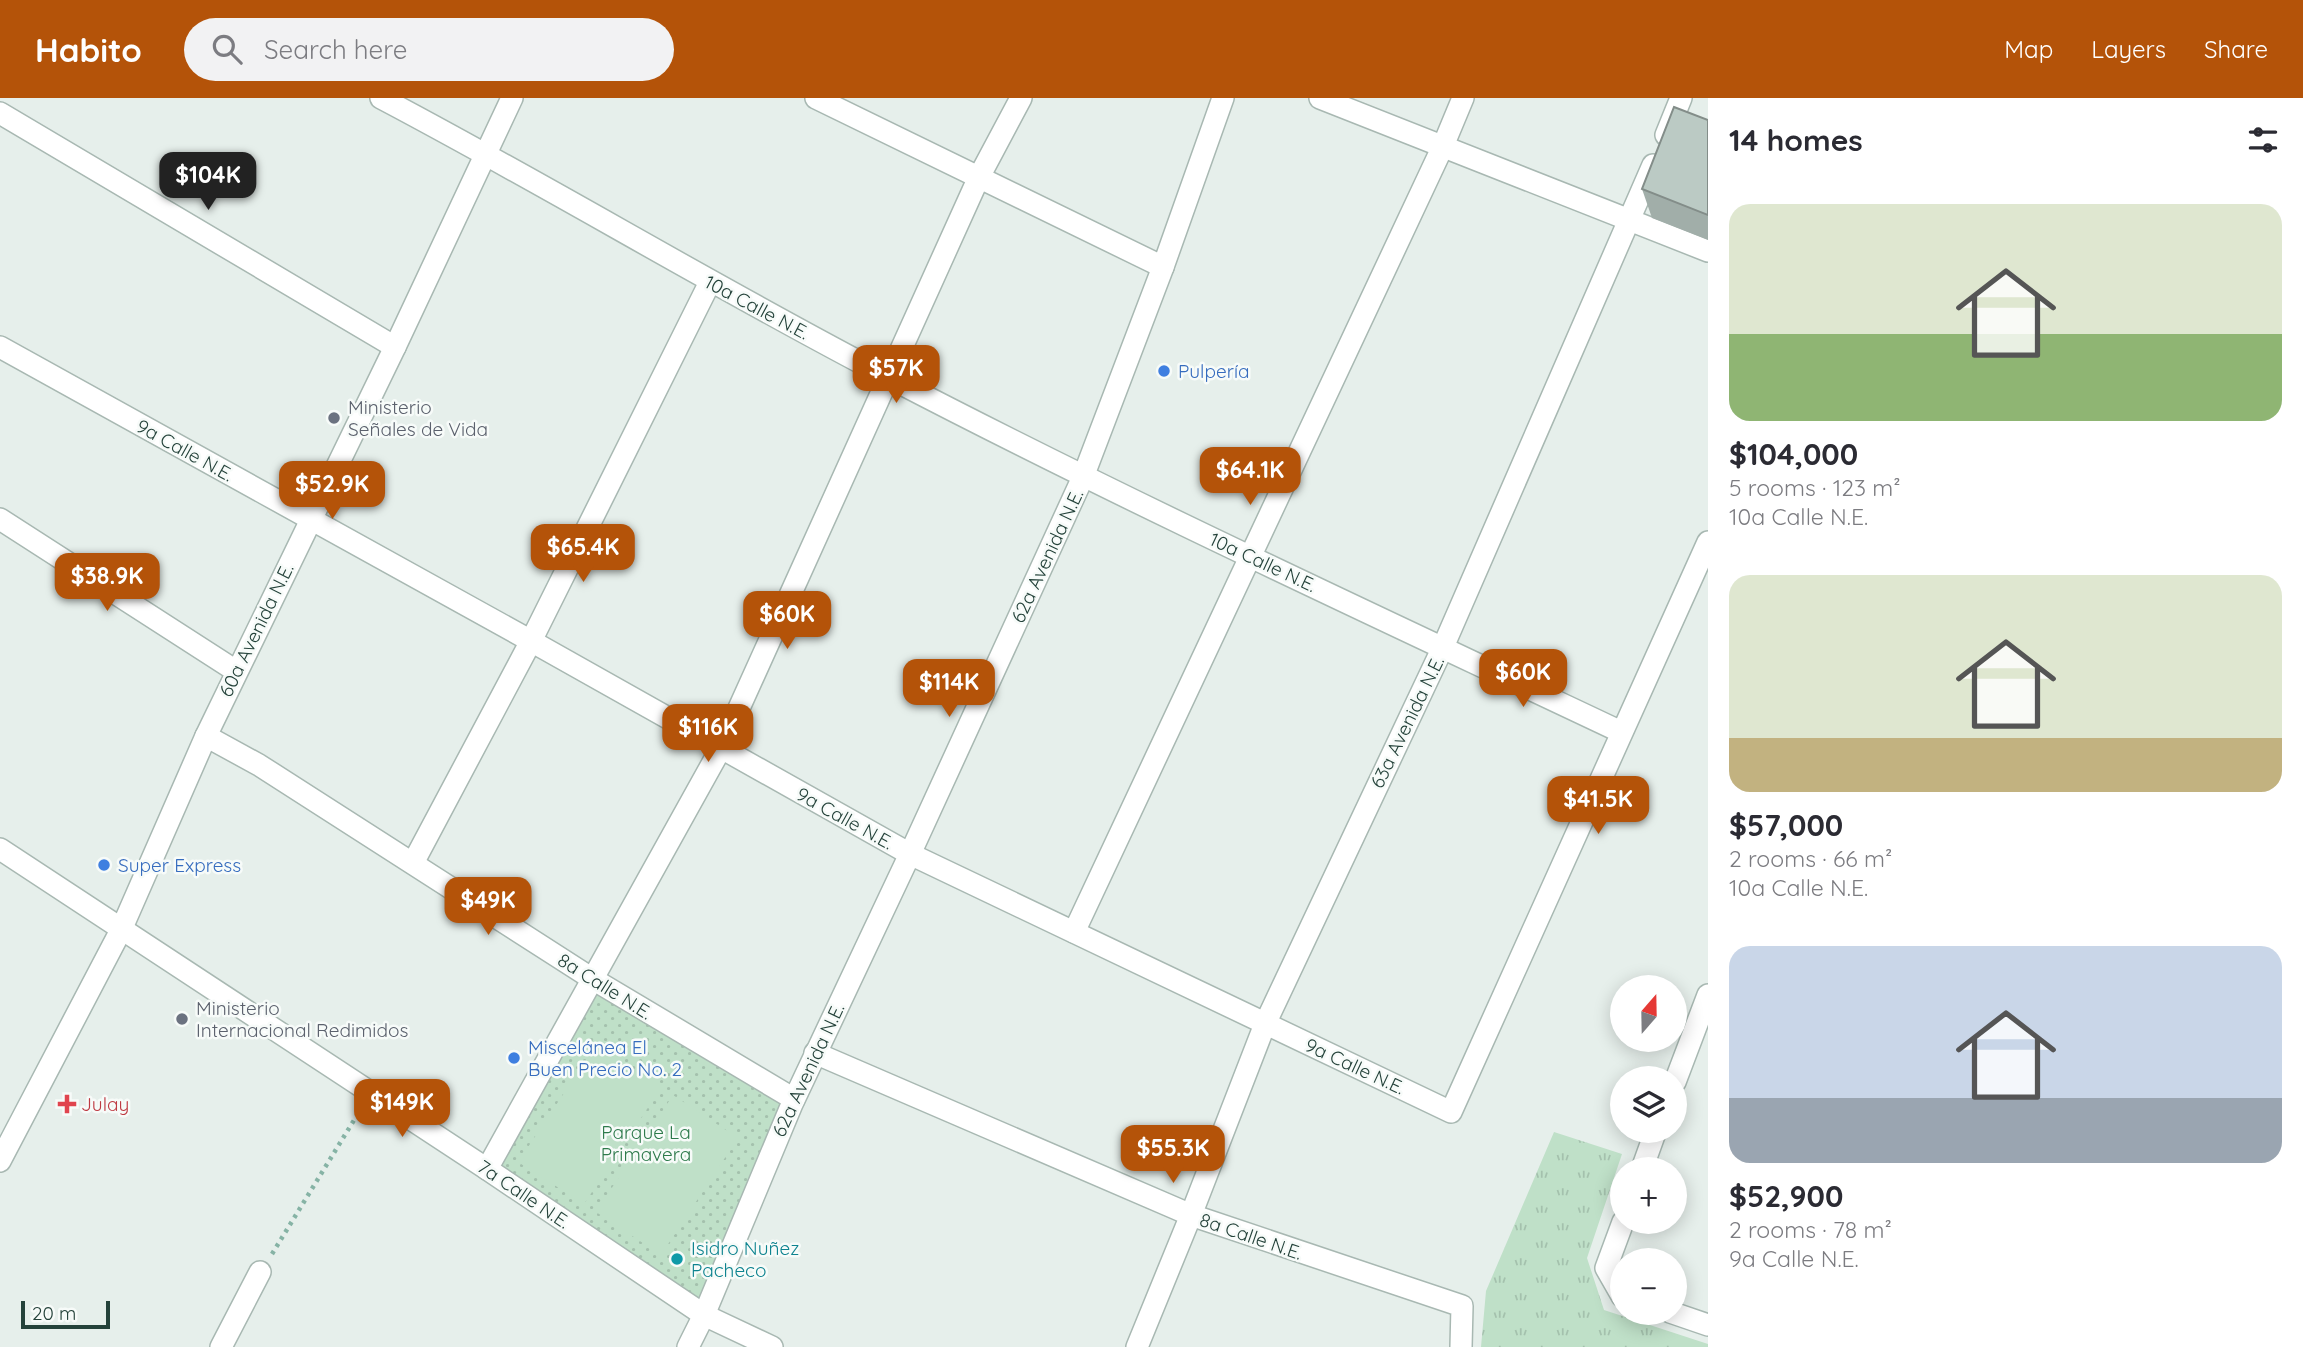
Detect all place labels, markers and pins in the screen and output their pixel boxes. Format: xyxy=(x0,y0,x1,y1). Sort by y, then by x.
pin: $104K xyxy=(159,152,257,212)
pin: $57K xyxy=(855,345,937,405)
place label: Pulpería xyxy=(1178,359,1250,383)
marker: Pulpería xyxy=(1156,363,1172,379)
place label: Ministerio Señales de Vida xyxy=(348,395,488,441)
marker: Ministerio Señales de Vida xyxy=(326,410,342,426)
pin: $64.1K xyxy=(1193,448,1307,507)
pin: $52.9K xyxy=(275,462,389,521)
pin: $65.4K xyxy=(526,524,640,584)
pin: $38.9K xyxy=(50,554,164,613)
pin: $60K xyxy=(746,592,828,651)
pin: $60K xyxy=(1482,650,1564,709)
pin: $114K xyxy=(900,660,998,719)
pin: $116K xyxy=(659,704,757,764)
pin: $41.5K xyxy=(1541,776,1655,836)
place label: Super Express xyxy=(118,853,241,877)
marker: Super Express xyxy=(96,857,112,873)
pin: $49K xyxy=(447,878,529,937)
place label: Ministerio Internacional Redimidos xyxy=(196,996,408,1042)
marker: Ministerio Internacional Redimidos xyxy=(174,1011,190,1027)
place label: Miscelánea El Buen Precio No. 2 xyxy=(528,1035,682,1081)
marker: Miscelánea El Buen Precio No. 2 xyxy=(506,1050,522,1066)
pin: $149K xyxy=(353,1080,451,1139)
place label: Julay xyxy=(81,1092,129,1116)
marker: Julay xyxy=(59,1096,75,1112)
pin: $55.3K xyxy=(1116,1126,1230,1185)
place label: Isidro Nuñez Pacheco xyxy=(691,1236,799,1282)
marker: Isidro Nuñez Pacheco xyxy=(669,1251,685,1267)

